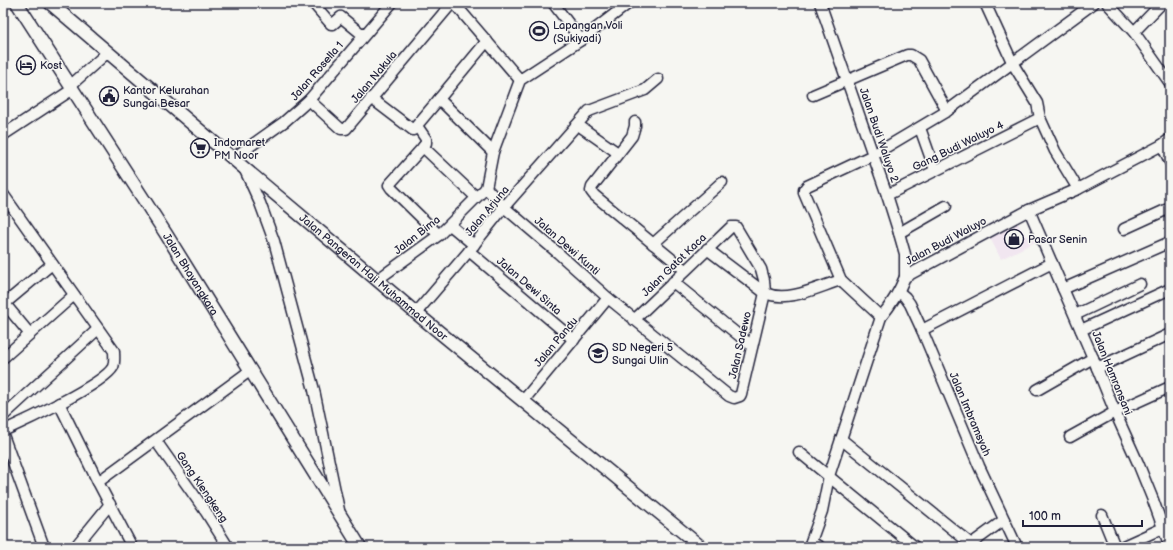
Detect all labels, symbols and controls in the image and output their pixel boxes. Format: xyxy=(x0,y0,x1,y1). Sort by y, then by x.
place label: Lapangan Voli (Sukiyadi) xyxy=(553,19,623,45)
sports icon: Lapangan Voli (Sukiyadi) xyxy=(528,20,550,42)
street label: Jalan Rosella 1 xyxy=(288,39,346,103)
street label: Jalan Nakula xyxy=(348,48,400,106)
hotel icon: Kost xyxy=(15,54,37,76)
place label: Kost xyxy=(40,59,63,72)
place label: Kantor Kelurahan Sungai Besar xyxy=(123,84,209,110)
public building icon: Kantor Kelurahan Sungai Besar xyxy=(98,85,120,107)
street label: Jalan Budi Waluyo 2 xyxy=(857,86,901,184)
street label: Gang Budi Waluyo 4 xyxy=(910,118,1006,174)
place label: Indomaret PM Noor xyxy=(214,136,266,162)
supermarket icon: Indomaret PM Noor xyxy=(189,137,211,159)
street label: Jalan Arjuna xyxy=(462,183,512,239)
street label: Jalan Pangeran Haji Muhammad Noor xyxy=(297,211,451,344)
street label: Jalan Bima xyxy=(391,213,443,257)
street label: Jalan Dewi Kunti xyxy=(532,214,602,278)
street label: Jalan Budi Waluyo xyxy=(903,214,989,268)
shop icon: Pasar Senin xyxy=(1003,228,1025,250)
street label: Jalan Bhayangkara xyxy=(160,231,221,318)
street label: Jalan Gatot Kaca xyxy=(639,231,709,299)
place label: Pasar Senin xyxy=(1028,233,1087,246)
street label: Jalan Dewi Sinta xyxy=(494,254,564,318)
street label: Jalan Sadewo xyxy=(726,310,754,380)
street label: Jalan Pandu xyxy=(531,315,581,369)
street label: Jalan Hamransani xyxy=(1089,329,1135,417)
place label: SD Negeri 5 Sungai Ulin xyxy=(612,341,673,367)
school or university icon: SD Negeri 5 Sungai Ulin xyxy=(587,342,609,364)
street label: Jalan Imbramsyah xyxy=(946,370,994,458)
street label: Gang Klengkeng xyxy=(173,449,231,525)
scale bar xyxy=(1023,502,1142,528)
text: 100 m xyxy=(1029,509,1061,524)

